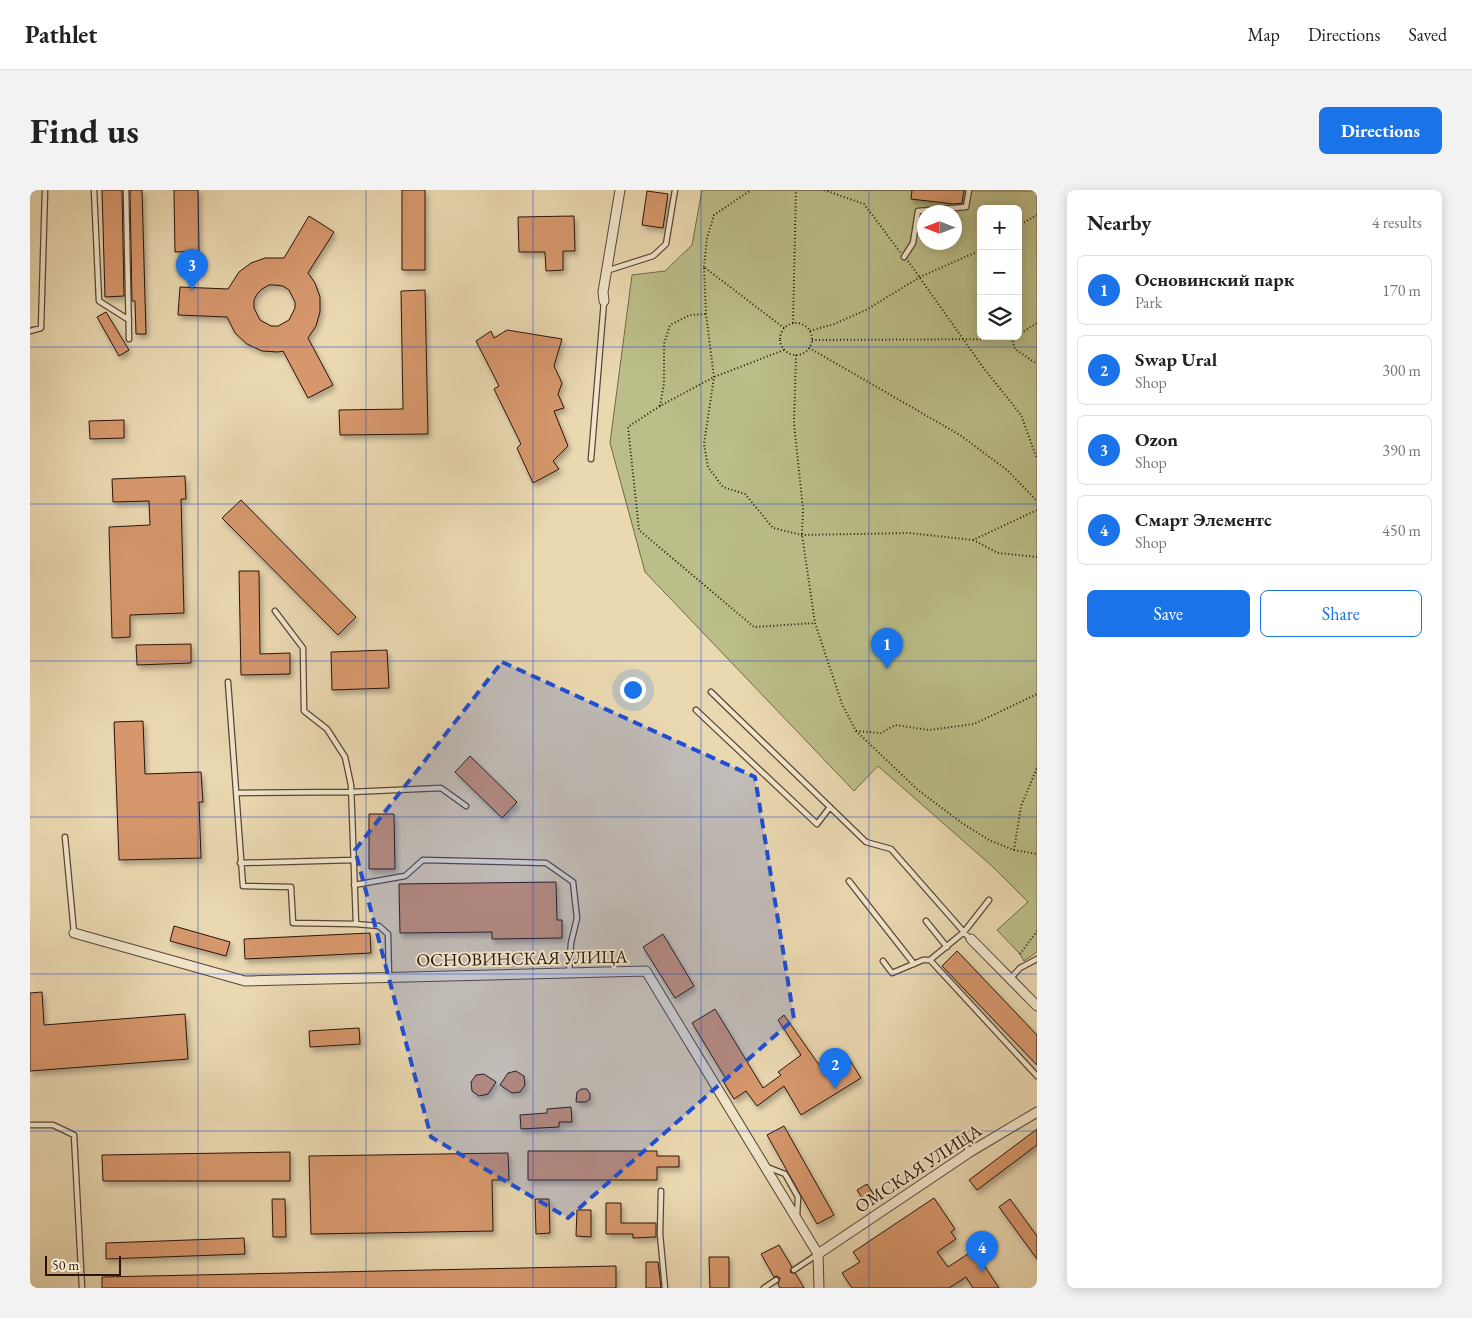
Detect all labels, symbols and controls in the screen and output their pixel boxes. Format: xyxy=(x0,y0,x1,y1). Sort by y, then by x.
text: Pathlet xyxy=(25,19,97,50)
text: Map xyxy=(1248,23,1280,46)
text: Directions xyxy=(1308,23,1380,46)
text: Saved xyxy=(1408,23,1447,46)
button: Directions xyxy=(1319,107,1442,154)
text: Find us xyxy=(30,108,139,153)
north arrow xyxy=(917,205,962,250)
map controls xyxy=(977,205,1022,340)
button: + xyxy=(977,205,1022,250)
text: Nearby xyxy=(1087,209,1151,236)
text: 4 results xyxy=(1372,212,1422,233)
pin: 3 xyxy=(176,249,208,290)
button: − xyxy=(977,250,1022,295)
text: Основинский парк xyxy=(1135,267,1294,292)
text: 1 xyxy=(1100,280,1108,301)
text: 170 m xyxy=(1382,280,1421,301)
text: Park xyxy=(1135,292,1162,313)
button: layers xyxy=(977,295,1022,340)
text: Swap Ural xyxy=(1135,347,1217,372)
text: 2 xyxy=(1100,360,1108,381)
text: 300 m xyxy=(1382,360,1421,381)
text: Shop xyxy=(1135,372,1167,393)
text: Ozon xyxy=(1135,427,1178,452)
text: 3 xyxy=(1100,440,1108,461)
text: 390 m xyxy=(1382,440,1421,461)
text: Shop xyxy=(1135,452,1167,473)
text: Смарт Элементс xyxy=(1135,507,1272,532)
text: 4 xyxy=(1100,520,1108,541)
text: 450 m xyxy=(1382,520,1421,541)
text: Shop xyxy=(1135,532,1167,553)
button: Save xyxy=(1087,590,1250,637)
button: Share xyxy=(1260,590,1422,637)
pin: 1 xyxy=(871,628,903,669)
your location xyxy=(620,677,646,703)
street label: ОСНОВИНСКАЯ УЛИЦА xyxy=(416,945,628,971)
pin: 2 xyxy=(819,1048,851,1089)
street label: ОМСКАЯ УЛИЦА xyxy=(850,1118,986,1218)
pin: 4 xyxy=(966,1231,998,1272)
scale bar xyxy=(45,1253,121,1276)
text: 50 m xyxy=(52,1256,79,1274)

